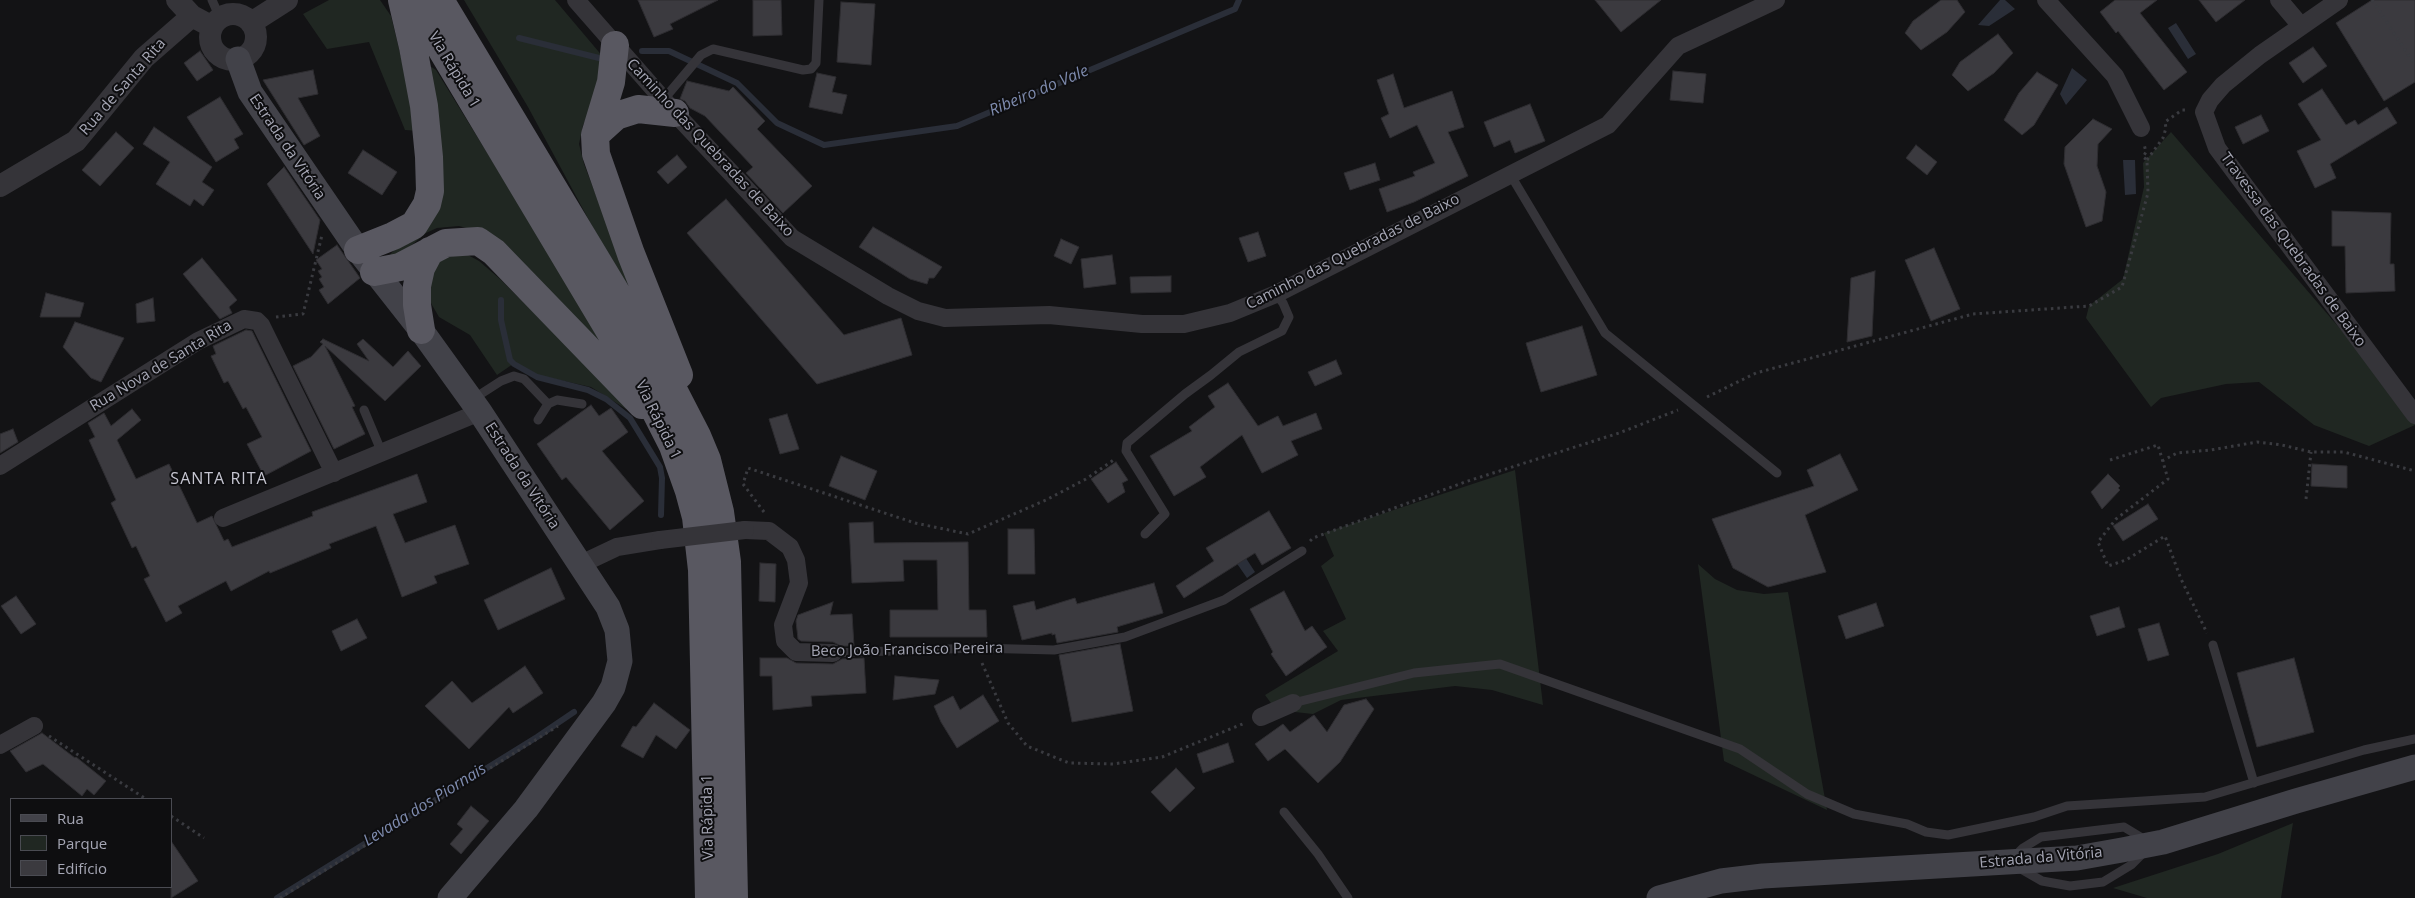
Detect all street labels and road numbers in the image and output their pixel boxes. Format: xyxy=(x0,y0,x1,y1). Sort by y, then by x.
street label: Via Rápida 1 xyxy=(424,29,484,111)
street label: Rua de Santa Rita xyxy=(76,35,170,139)
street label: Caminho das Quebradas de Baixo xyxy=(623,55,797,241)
street label: Estrada da Vitória xyxy=(245,91,329,203)
street label: Travessa das Quebradas de Baixo xyxy=(2217,149,2369,351)
street label: Caminho das Quebradas de Baixo xyxy=(1243,190,1463,314)
street label: Rua Nova de Santa Rita xyxy=(87,316,235,416)
street label: Via Rápida 1 xyxy=(631,378,685,462)
street label: Estrada da Vitória xyxy=(481,419,563,533)
street label: Beco João Francisco Pereira xyxy=(811,639,1003,661)
street label: Via Rápida 1 xyxy=(698,774,718,860)
street label: Estrada da Vitória xyxy=(1979,844,2103,872)

